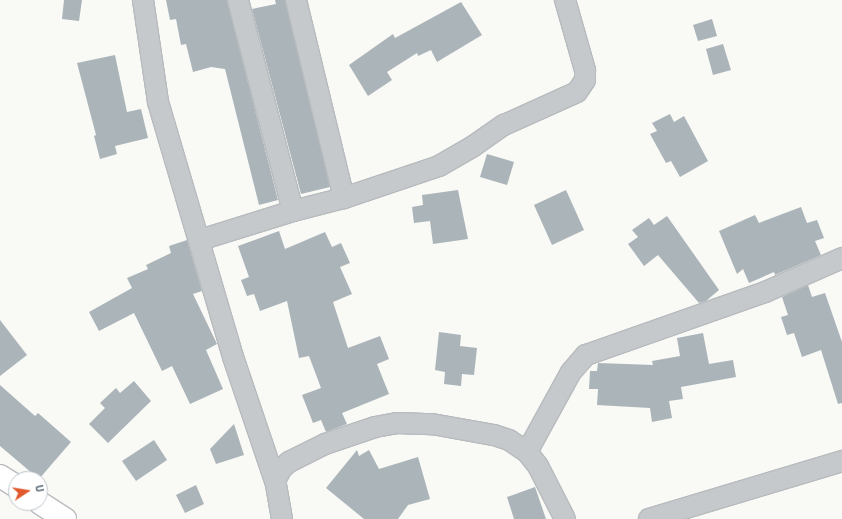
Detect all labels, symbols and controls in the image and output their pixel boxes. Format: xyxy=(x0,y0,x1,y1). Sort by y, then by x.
north arrow xyxy=(8,471,48,511)
text: U xyxy=(31,483,47,494)

